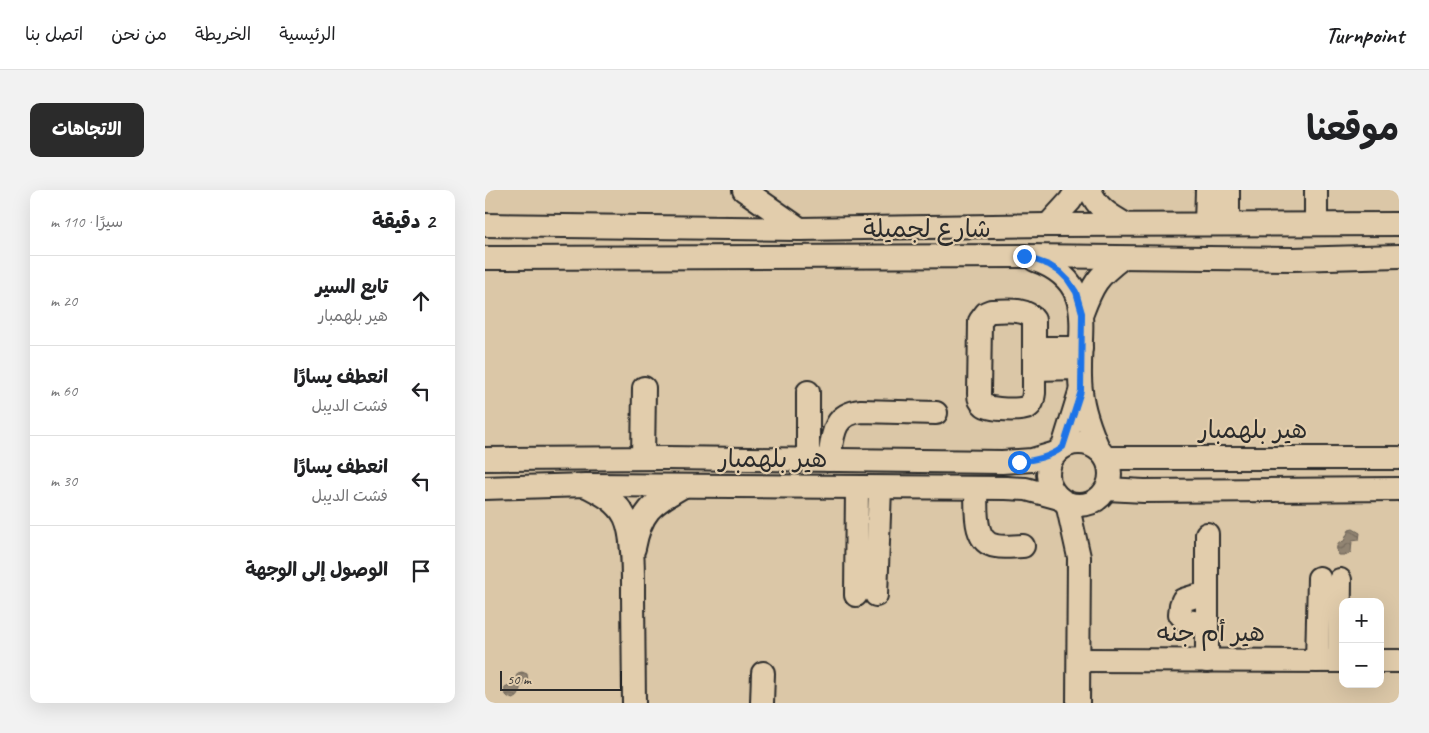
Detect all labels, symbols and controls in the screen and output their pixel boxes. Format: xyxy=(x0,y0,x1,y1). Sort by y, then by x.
text: Turnpoint xyxy=(1325,20,1404,50)
text: اتصل بنا xyxy=(25,23,83,45)
text: من نحن xyxy=(111,23,167,45)
text: الخريطة xyxy=(195,23,251,45)
text: الرئيسية xyxy=(279,23,336,45)
button: الاتجاهات xyxy=(30,103,144,157)
text: موقعنا xyxy=(1306,106,1399,151)
text: 2 دقيقة xyxy=(372,208,435,234)
text: سيرًا · 110 m xyxy=(50,212,123,232)
street label: شارع لجميلة xyxy=(863,213,991,246)
route end xyxy=(1013,245,1036,268)
text: تابع السير xyxy=(316,275,388,299)
icon: ahead xyxy=(407,287,435,315)
text: 20 m xyxy=(50,291,77,311)
text: هير بلهمبار xyxy=(318,306,388,326)
text: انعطف يسارًا xyxy=(294,365,388,389)
icon: left xyxy=(407,377,435,405)
text: 60 m xyxy=(50,381,77,401)
text: فشت الديبل xyxy=(311,396,388,416)
street label: هير بلهمبار xyxy=(1197,414,1307,446)
street label: هير بلهمبار xyxy=(717,443,827,475)
route start xyxy=(1008,451,1031,474)
text: انعطف يسارًا xyxy=(294,455,388,479)
icon: left xyxy=(407,467,435,495)
text: 30 m xyxy=(50,471,77,491)
text: فشت الديبل xyxy=(311,486,388,506)
icon: arrive xyxy=(407,557,435,585)
text: الوصول إلى الوجهة xyxy=(245,558,388,582)
map controls xyxy=(1339,598,1384,688)
button: + xyxy=(1339,598,1384,643)
street label: هير أم جنه xyxy=(1157,617,1265,651)
button: − xyxy=(1339,643,1384,688)
scale bar xyxy=(500,668,623,691)
text: 50 m xyxy=(507,671,531,688)

